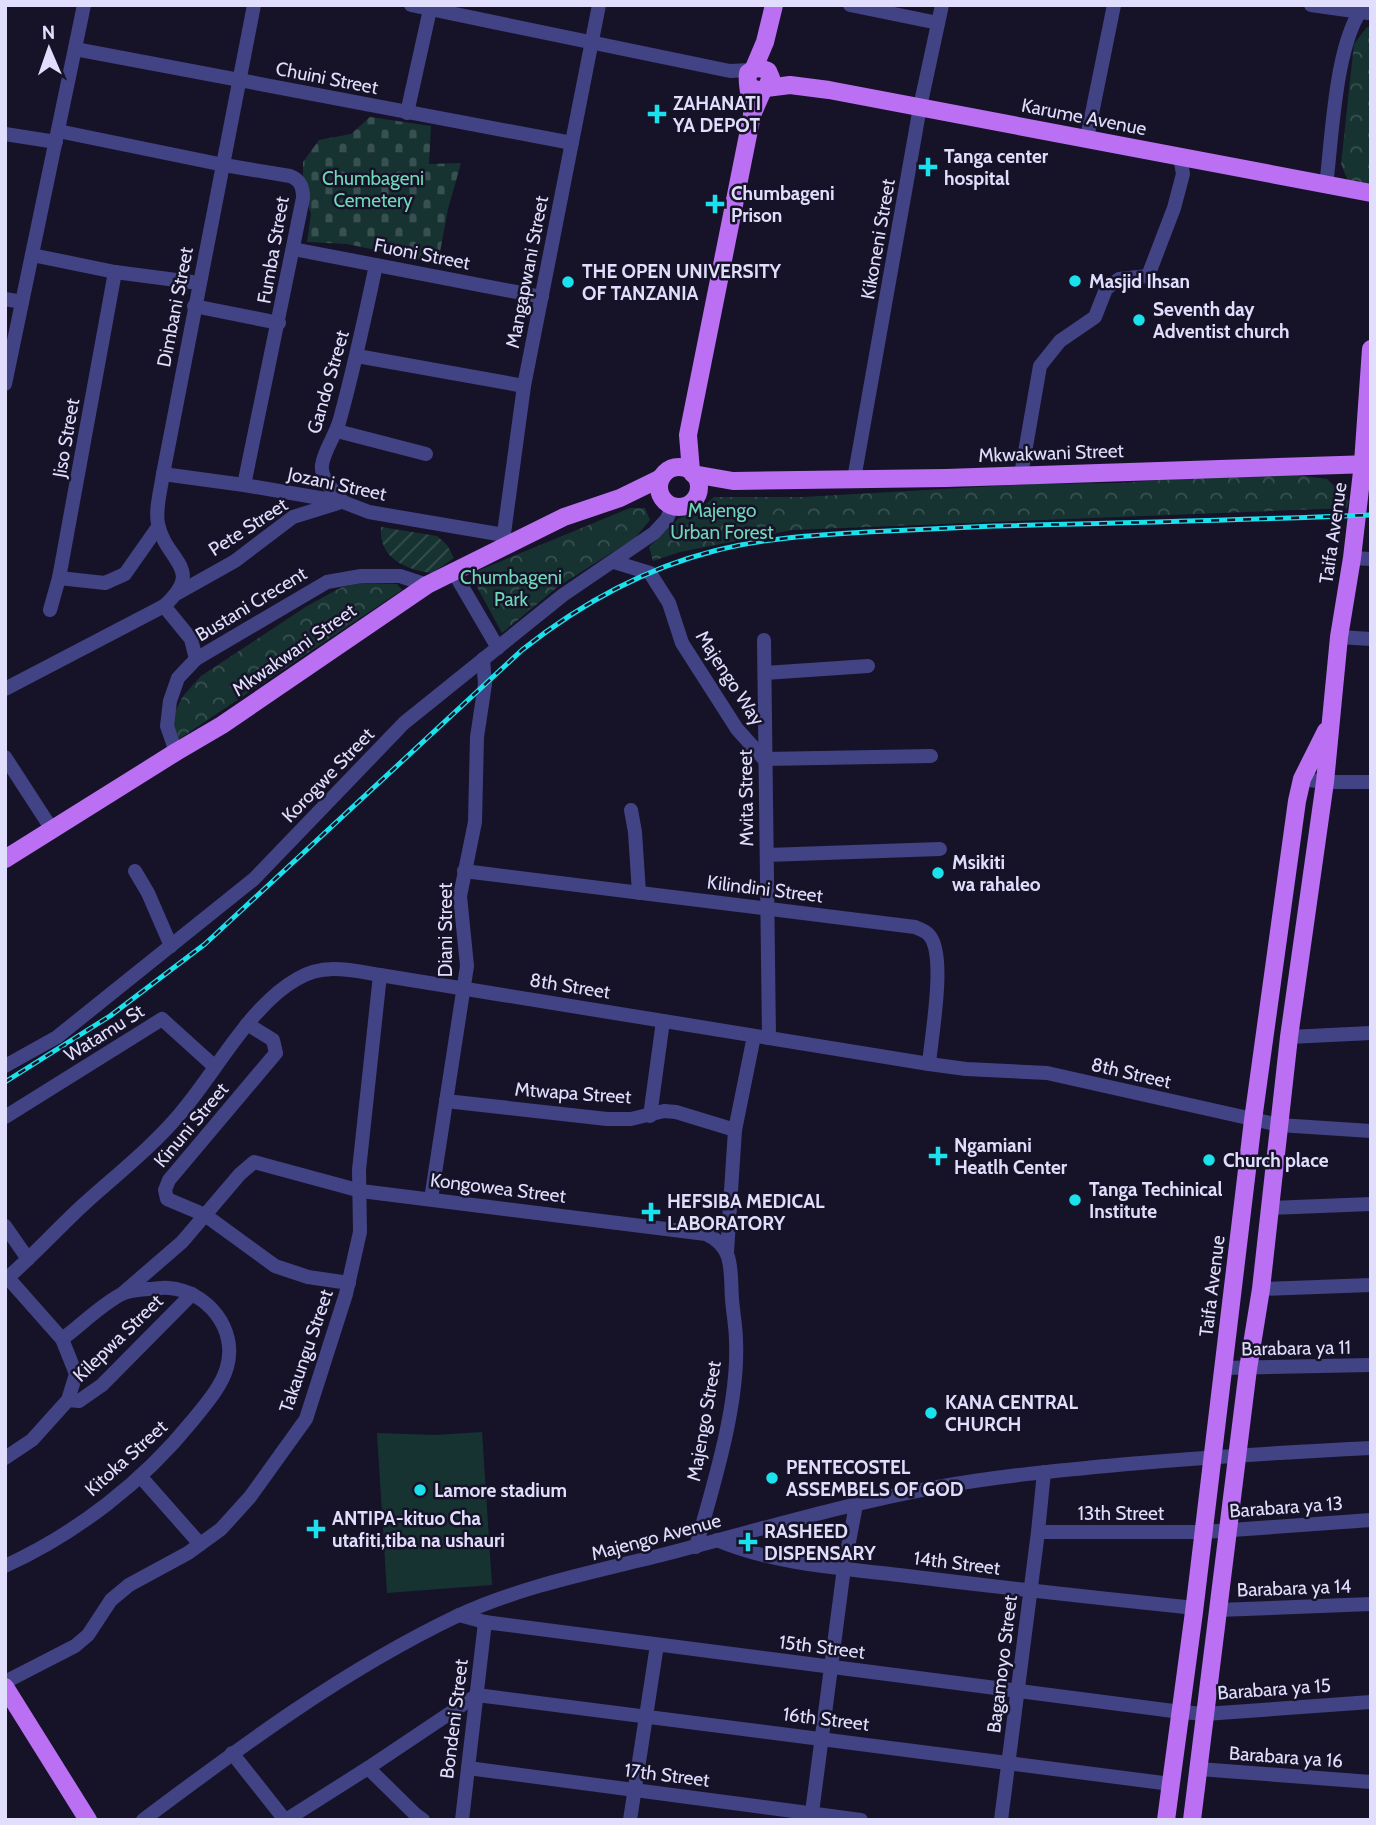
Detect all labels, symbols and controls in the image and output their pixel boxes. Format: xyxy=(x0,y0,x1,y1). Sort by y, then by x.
north arrow xyxy=(14,14,84,84)
text: N xyxy=(41,21,56,44)
street label: Chuini Street xyxy=(274,57,381,99)
place label: ZAHANATI YA DEPOT xyxy=(672,92,761,137)
street label: Karume Avenue xyxy=(1020,94,1149,140)
marker: ZAHANATI YA DEPOT xyxy=(647,104,667,124)
place label: Tanga center hospital xyxy=(944,145,1049,190)
marker: Tanga center hospital xyxy=(918,157,938,177)
park label: Chumbageni Cemetery xyxy=(322,167,424,212)
street label: Kikoneni Street xyxy=(856,176,900,301)
place label: Chumbageni Prison xyxy=(731,182,835,227)
street label: Mangapwani Street xyxy=(501,193,553,350)
street label: Fumba Street xyxy=(252,194,294,305)
marker: Chumbageni Prison xyxy=(705,194,725,214)
street label: Fuoni Street xyxy=(372,233,473,275)
street label: Dimbani Street xyxy=(152,244,198,369)
place label: THE OPEN UNIVERSITY OF TANZANIA xyxy=(582,260,782,305)
place label: Masjid Ihsan xyxy=(1089,270,1190,293)
marker: Masjid Ihsan xyxy=(1067,273,1083,289)
marker: THE OPEN UNIVERSITY OF TANZANIA xyxy=(560,274,576,290)
place label: Seventh day Adventist church xyxy=(1153,298,1290,343)
marker: Seventh day Adventist church xyxy=(1131,312,1147,328)
street label: Gando Street xyxy=(302,327,354,436)
street label: Jiso Street xyxy=(48,396,84,480)
street label: Mkwakwani Street xyxy=(978,439,1125,467)
street label: Jozani Street xyxy=(284,462,389,506)
street label: Taifa Avenue xyxy=(1315,481,1352,585)
street label: Pete Street xyxy=(204,493,292,561)
park label: Majengo Urban Forest xyxy=(670,499,774,544)
street label: Bustani Crecent xyxy=(191,561,311,646)
park label: Chumbageni Park xyxy=(460,566,562,611)
street label: Mkwakwani Street xyxy=(228,598,361,701)
street label: Majengo Way xyxy=(691,626,769,730)
street label: Korogwe Street xyxy=(277,722,379,827)
street label: Mvita Street xyxy=(734,749,758,847)
place label: Msikiti wa rahaleo xyxy=(952,851,1041,896)
marker: Msikiti wa rahaleo xyxy=(930,865,946,881)
street label: Kilindini Street xyxy=(706,870,825,908)
street label: Diani Street xyxy=(434,882,457,977)
street label: 8th Street xyxy=(528,968,613,1004)
street label: Watamu St xyxy=(60,999,149,1067)
street label: 8th Street xyxy=(1089,1053,1174,1093)
street label: Kinuni Street xyxy=(149,1077,233,1172)
street label: Mtwapa Street xyxy=(514,1077,633,1109)
place label: Ngamiani Heatlh Center xyxy=(954,1134,1068,1179)
marker: Ngamiani Heatlh Center xyxy=(928,1146,948,1166)
place label: Church place xyxy=(1223,1149,1329,1172)
marker: Church place xyxy=(1201,1152,1217,1168)
street label: Kongowea Street xyxy=(429,1168,568,1208)
place label: Tanga Techinical Institute xyxy=(1089,1178,1222,1223)
place label: HEFSIBA MEDICAL LABORATORY xyxy=(667,1190,825,1235)
marker: Tanga Techinical Institute xyxy=(1067,1192,1083,1208)
marker: HEFSIBA MEDICAL LABORATORY xyxy=(641,1202,661,1222)
street label: Taifa Avenue xyxy=(1194,1234,1230,1338)
street label: Takaungu Street xyxy=(274,1286,338,1416)
street label: Kilepwa Street xyxy=(68,1289,168,1386)
street label: Barabara ya 11 xyxy=(1241,1336,1351,1360)
street label: Majengo Street xyxy=(682,1358,726,1483)
place label: KANA CENTRAL CHURCH xyxy=(945,1391,1078,1436)
marker: KANA CENTRAL CHURCH xyxy=(923,1405,939,1421)
street label: Kitoka Street xyxy=(80,1415,172,1501)
place label: PENTECOSTEL ASSEMBELS OF GOD xyxy=(786,1456,963,1501)
marker: PENTECOSTEL ASSEMBELS OF GOD xyxy=(764,1470,780,1486)
place label: Lamore stadium xyxy=(434,1479,567,1502)
marker: Lamore stadium xyxy=(412,1482,428,1498)
street label: Barabara ya 13 xyxy=(1228,1492,1344,1522)
street label: 13th Street xyxy=(1078,1502,1165,1525)
place label: ANTIPA-kituo Cha utafiti,tiba na ushauri xyxy=(332,1507,505,1552)
street label: Majengo Avenue xyxy=(589,1509,724,1565)
marker: ANTIPA-kituo Cha utafiti,tiba na ushauri xyxy=(306,1519,326,1539)
place label: RASHEED DISPENSARY xyxy=(764,1520,876,1565)
marker: RASHEED DISPENSARY xyxy=(738,1532,758,1552)
street label: 14th Street xyxy=(912,1546,1002,1580)
street label: Barabara ya 14 xyxy=(1236,1575,1352,1601)
street label: Bagamoyo Street xyxy=(982,1593,1022,1734)
street label: 15th Street xyxy=(778,1630,867,1664)
street label: Bondeni Street xyxy=(435,1657,473,1780)
street label: Barabara ya 15 xyxy=(1216,1674,1332,1704)
street label: 16th Street xyxy=(782,1702,871,1736)
street label: Barabara ya 16 xyxy=(1228,1742,1344,1772)
street label: 17th Street xyxy=(623,1758,711,1792)

